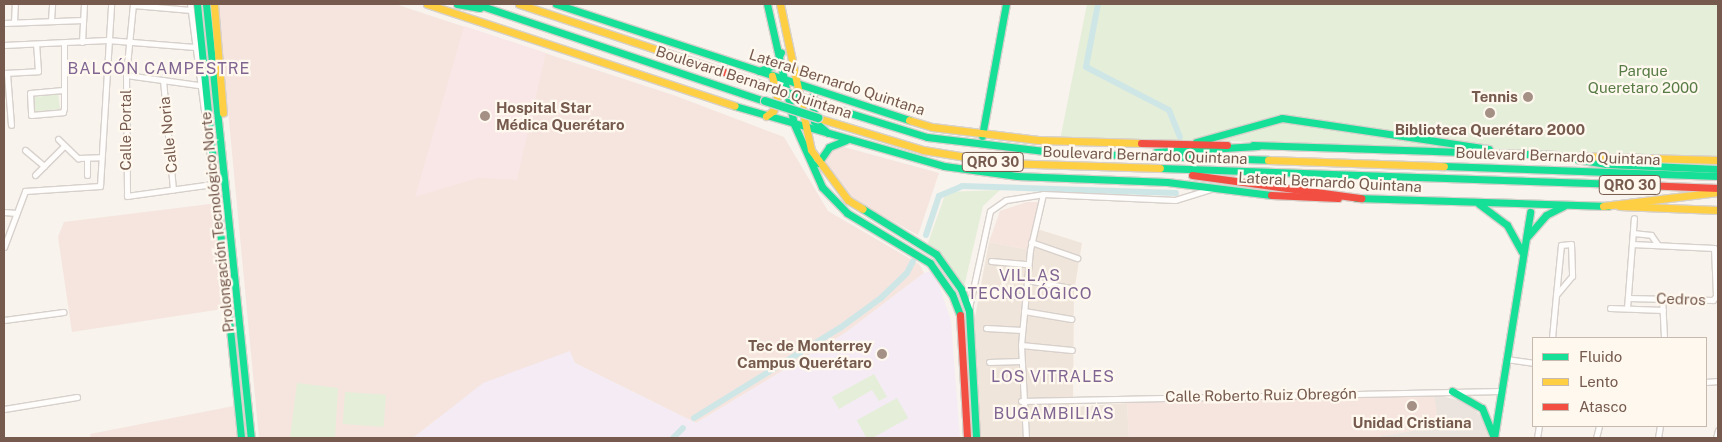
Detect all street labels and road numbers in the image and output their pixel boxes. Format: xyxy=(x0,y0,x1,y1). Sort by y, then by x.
street label: Boulevard Bernardo Quintana xyxy=(654,42,854,122)
street label: Lateral Bernardo Quintana xyxy=(747,45,927,119)
street label: Calle Portal xyxy=(117,89,135,171)
street label: Calle Noria xyxy=(155,96,181,174)
street label: Prolongación Tecnológico Norte xyxy=(196,111,238,333)
street label: Boulevard Bernardo Quintana xyxy=(1042,142,1248,168)
street label: Boulevard Bernardo Quintana xyxy=(1455,143,1661,169)
road number: QRO 30 xyxy=(962,150,1024,173)
street label: Lateral Bernardo Quintana xyxy=(1238,168,1422,196)
road number: QRO 30 xyxy=(1599,174,1661,196)
street label: Cedros xyxy=(1656,289,1706,309)
street label: Calle Roberto Ruiz Obregón xyxy=(1165,384,1357,406)

